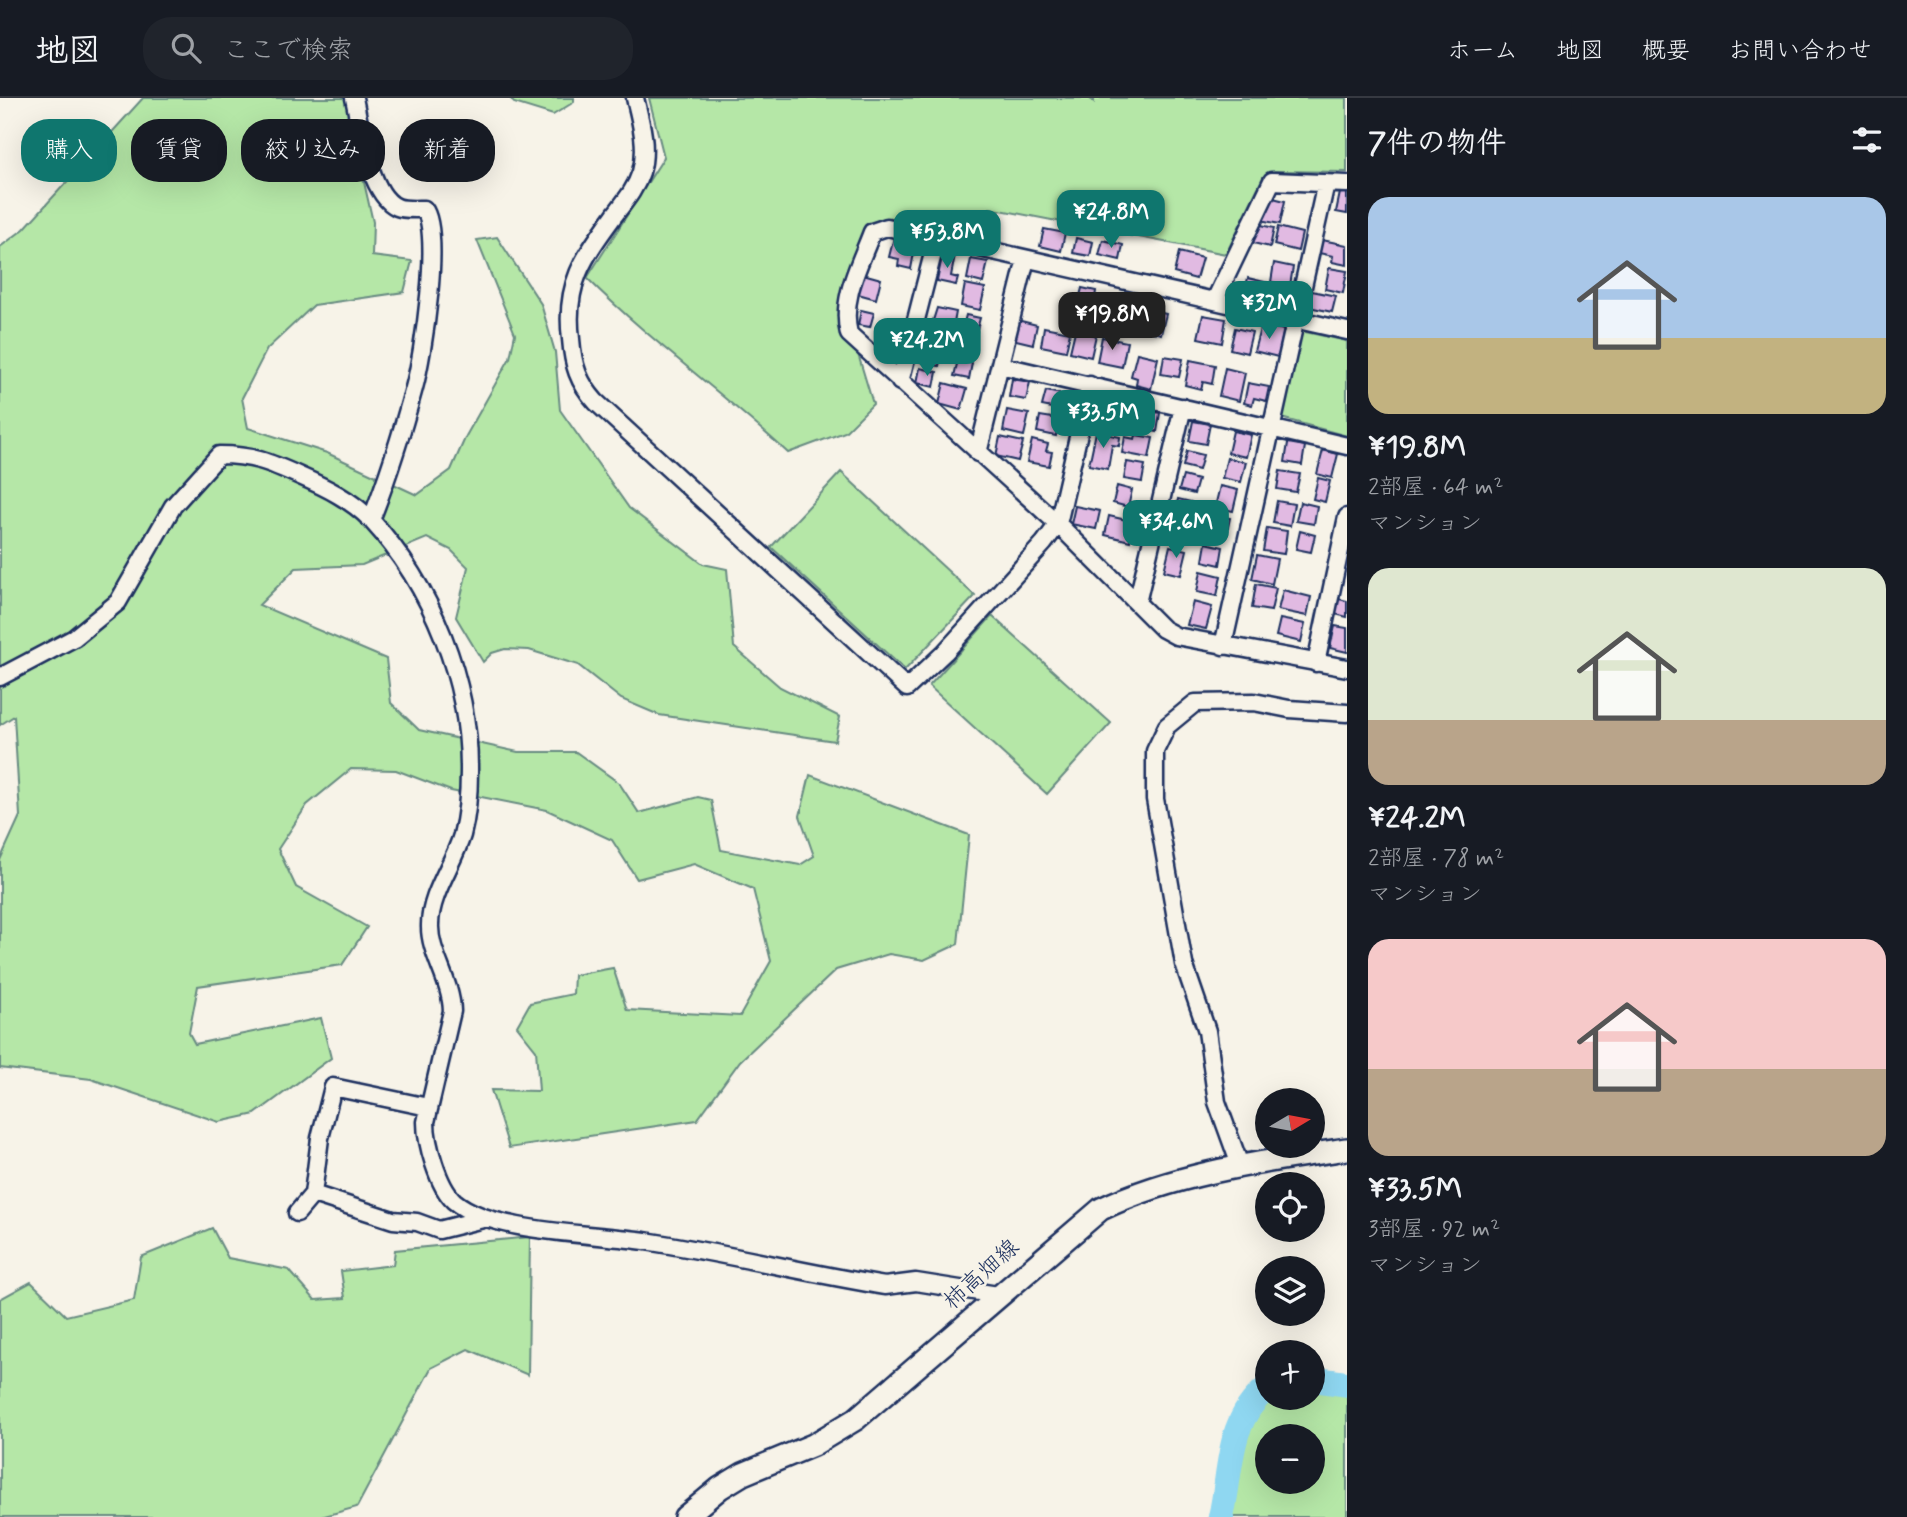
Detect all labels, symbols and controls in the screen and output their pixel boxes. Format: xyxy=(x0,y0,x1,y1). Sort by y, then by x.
search box xyxy=(143,17,633,80)
icon: search xyxy=(167,29,205,67)
text: 地図 xyxy=(35,30,101,74)
text: ここで検索 xyxy=(223,34,353,68)
text: ホーム xyxy=(1447,36,1518,67)
text: 地図 xyxy=(1556,36,1604,67)
text: 概要 xyxy=(1642,36,1690,67)
text: お問い合わせ xyxy=(1728,36,1872,67)
chip: 購入 xyxy=(21,119,117,182)
chip: 賃貸 xyxy=(131,119,227,182)
chip: 絞り込み xyxy=(241,119,385,182)
chip: 新着 xyxy=(399,119,495,182)
icon: filters xyxy=(1848,121,1886,159)
text: 7件の物件 xyxy=(1368,124,1506,163)
pin: ¥24.8M xyxy=(1054,190,1168,250)
text: ¥24.8M xyxy=(1073,198,1149,228)
pin: ¥53.8M xyxy=(890,211,1004,270)
text: ¥53.8M xyxy=(910,218,984,248)
icon: home xyxy=(1564,242,1690,368)
pin: ¥32M xyxy=(1228,282,1310,341)
text: ¥32M xyxy=(1241,289,1297,319)
pin: ¥19.8M xyxy=(1055,292,1169,352)
text: ¥19.8M xyxy=(1074,300,1150,330)
pin: ¥24.2M xyxy=(870,318,984,378)
text: ¥24.2M xyxy=(890,326,964,356)
pin: ¥33.5M xyxy=(1046,390,1160,450)
text: ¥33.5M xyxy=(1067,398,1139,428)
text: ¥19.8M xyxy=(1368,428,1466,467)
text: 2部屋 · 64 m² xyxy=(1368,473,1503,503)
pin: ¥34.6M xyxy=(1119,500,1233,560)
text: ¥34.6M xyxy=(1139,508,1213,538)
text: マンション xyxy=(1368,509,1482,539)
icon: home xyxy=(1564,613,1690,739)
text: ¥24.2M xyxy=(1368,799,1465,838)
text: 2部屋 · 78 m² xyxy=(1368,844,1504,874)
text: マンション xyxy=(1368,880,1482,910)
icon: home xyxy=(1564,984,1690,1110)
north arrow xyxy=(1255,1088,1325,1158)
map controls xyxy=(1255,1088,1325,1494)
text: ¥33.5M xyxy=(1368,1170,1462,1209)
button: locate xyxy=(1255,1172,1325,1242)
text: 3部屋 · 92 m² xyxy=(1368,1215,1500,1245)
street label: 柿高畑線 xyxy=(938,1233,1026,1317)
text: マンション xyxy=(1368,1251,1482,1281)
button: layers xyxy=(1255,1256,1325,1326)
button: + xyxy=(1255,1340,1325,1410)
button: − xyxy=(1255,1424,1325,1494)

